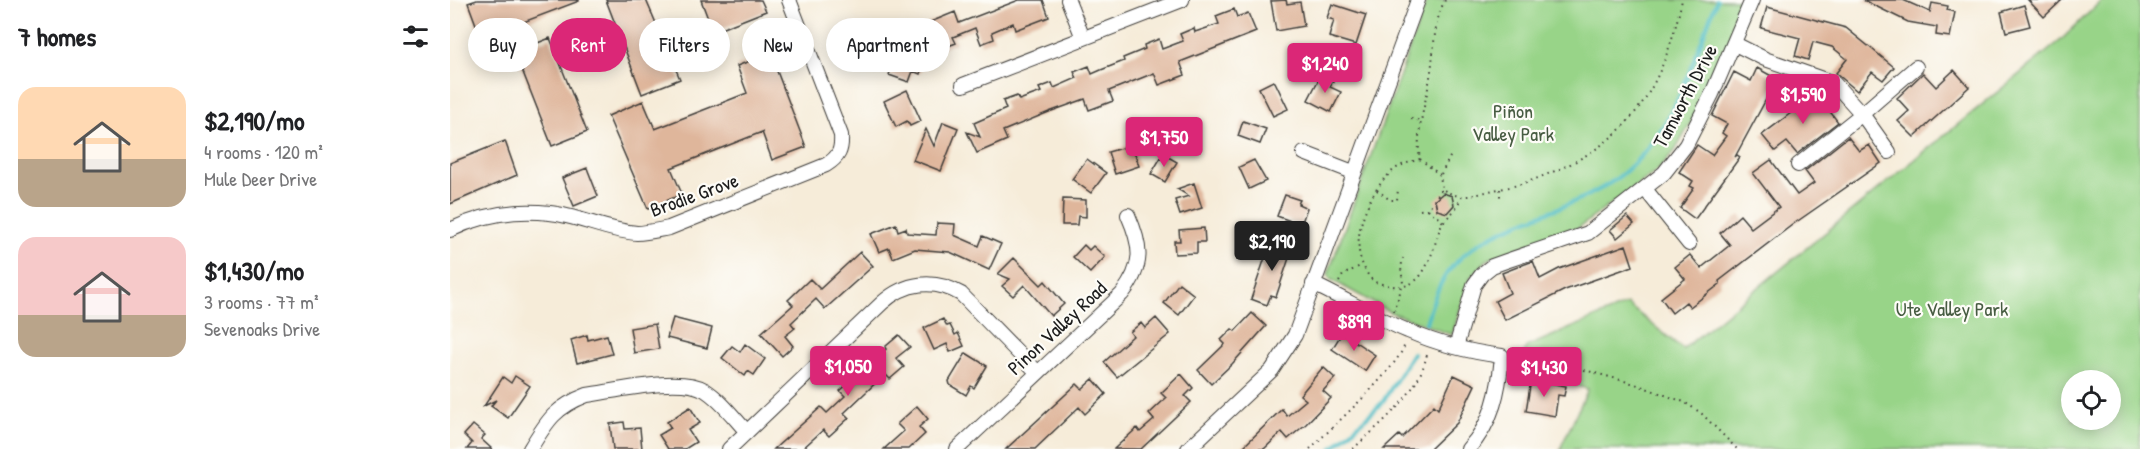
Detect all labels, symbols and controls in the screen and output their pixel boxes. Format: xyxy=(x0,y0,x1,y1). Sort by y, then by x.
chip: Buy xyxy=(468,18,538,72)
chip: Rent xyxy=(550,18,627,72)
chip: Filters xyxy=(639,18,730,72)
chip: New xyxy=(742,18,814,72)
chip: Apartment xyxy=(826,18,950,72)
text: 7 homes xyxy=(18,19,96,54)
icon: filters xyxy=(399,20,432,53)
street label: Tamworth Drive xyxy=(1646,39,1723,152)
pin: $1,240 xyxy=(1276,43,1374,94)
text: $1,240 xyxy=(1301,49,1349,76)
pin: $1,590 xyxy=(1754,74,1852,125)
text: $1,590 xyxy=(1780,80,1826,107)
park label: Piñon Valley Park xyxy=(1472,97,1554,147)
text: $2,190/mo xyxy=(204,103,304,138)
icon: home xyxy=(66,111,138,183)
pin: $1,750 xyxy=(1115,117,1213,168)
text: $1,750 xyxy=(1140,123,1188,150)
text: 4 rooms · 120 m² xyxy=(204,138,323,165)
text: Mule Deer Drive xyxy=(204,165,317,192)
street label: Brodie Grove xyxy=(646,166,742,223)
pin: $2,190 xyxy=(1223,221,1321,272)
text: $2,190 xyxy=(1248,227,1296,254)
text: $1,430/mo xyxy=(204,253,304,288)
icon: home xyxy=(66,261,138,333)
street label: Pinon Valley Road xyxy=(1001,275,1112,381)
text: 3 rooms · 77 m² xyxy=(204,288,318,315)
park label: Ute Valley Park xyxy=(1896,295,2008,322)
pin: $899 xyxy=(1318,301,1390,352)
text: $899 xyxy=(1337,307,1371,334)
text: Sevenoaks Drive xyxy=(204,315,320,342)
pin: $1,050 xyxy=(799,346,897,397)
pin: $1,430 xyxy=(1495,347,1593,398)
text: $1,050 xyxy=(824,352,872,379)
text: $1,430 xyxy=(1521,353,1567,380)
map controls xyxy=(2061,370,2121,430)
button: locate xyxy=(2061,370,2121,430)

